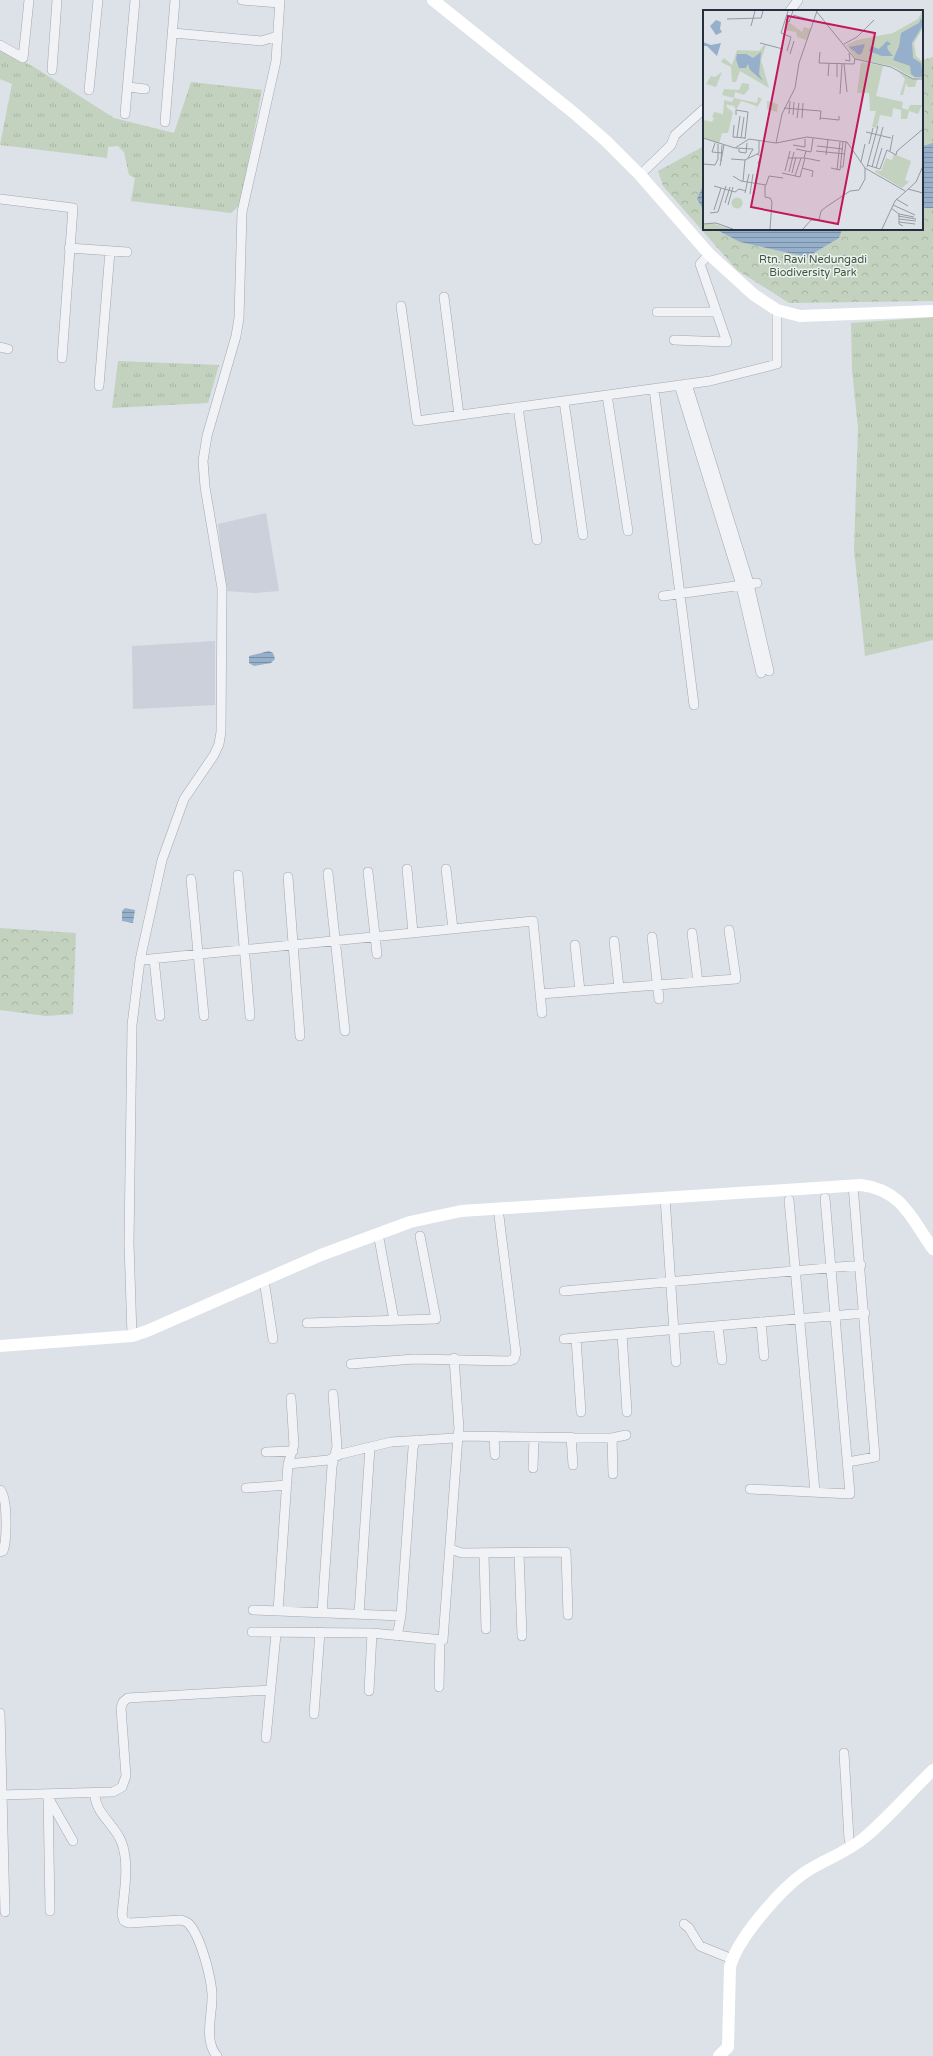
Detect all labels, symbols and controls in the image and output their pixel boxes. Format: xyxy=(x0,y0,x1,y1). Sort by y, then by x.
inset map xyxy=(703,10,923,230)
park label: Rtn. Ravi Nedungadi Biodiversity Park xyxy=(759,253,867,279)

